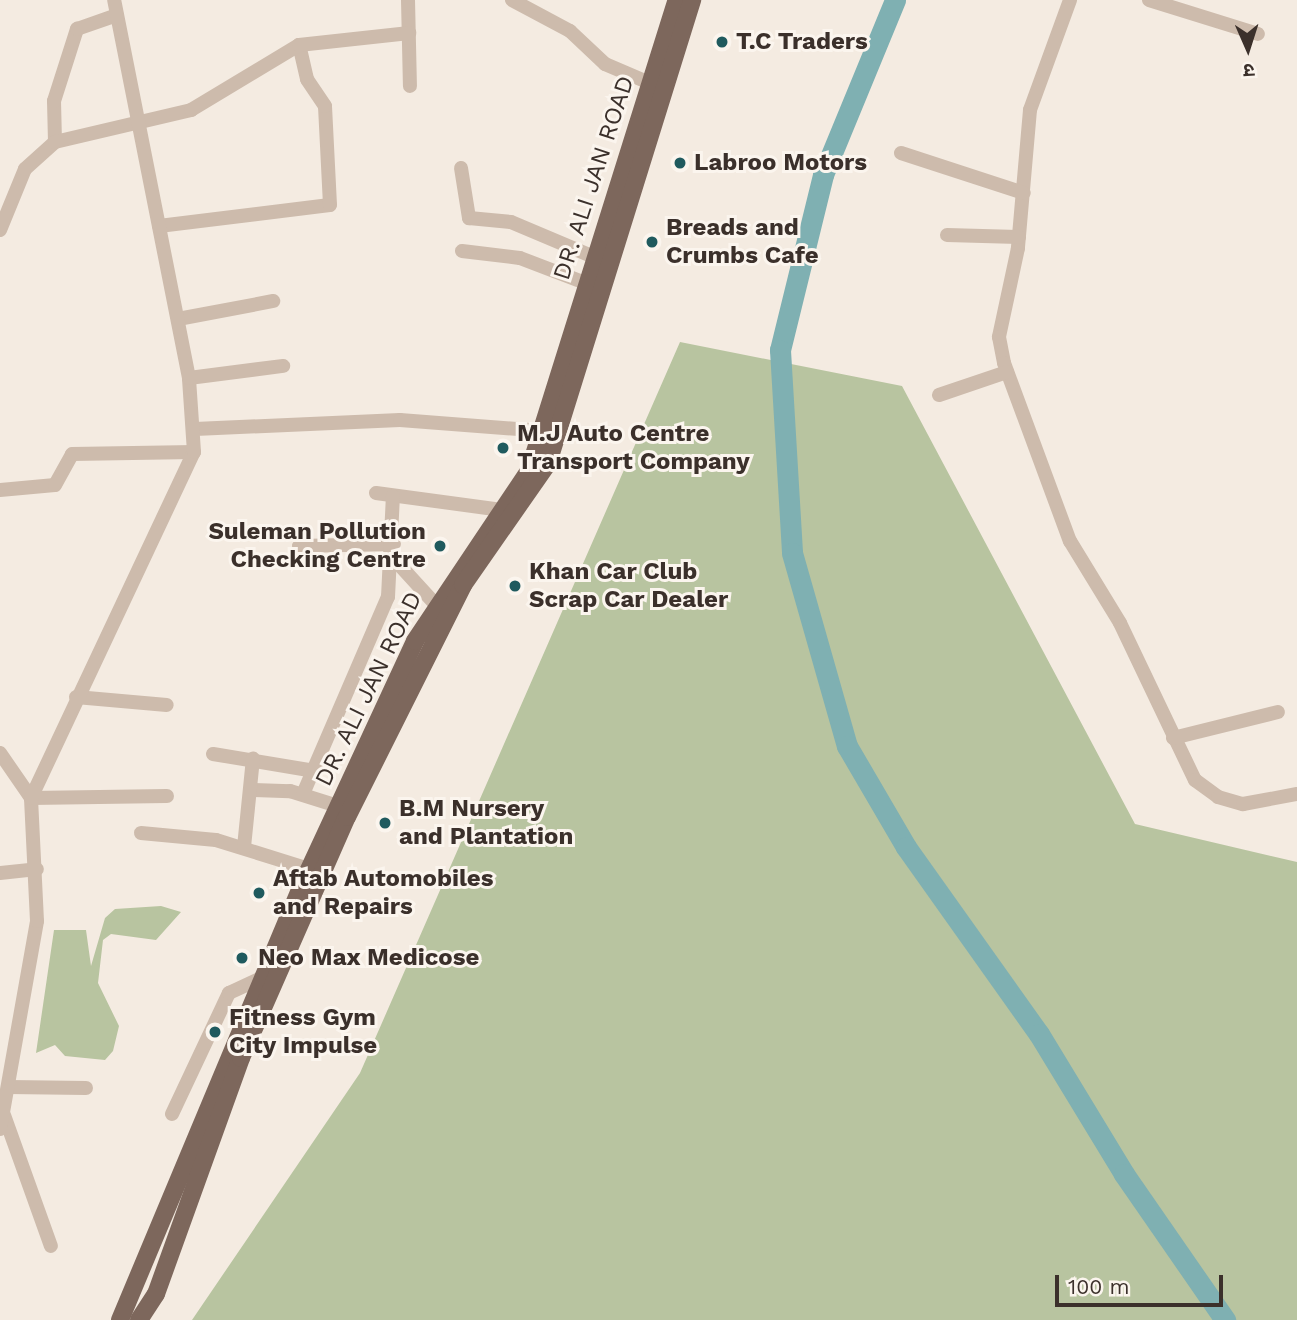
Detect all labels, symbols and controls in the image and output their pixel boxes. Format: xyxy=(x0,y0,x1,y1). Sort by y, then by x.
north arrow xyxy=(1213,14,1283,84)
place label: T.C Traders xyxy=(736,28,868,56)
marker: T.C Traders xyxy=(714,34,730,50)
text: उ xyxy=(1243,59,1255,82)
street label: DR. ALI JAN ROAD xyxy=(547,72,641,284)
place label: Labroo Motors xyxy=(694,149,867,177)
marker: Labroo Motors xyxy=(672,155,688,171)
place label: Breads and Crumbs Cafe xyxy=(666,214,819,270)
marker: Breads and Crumbs Cafe xyxy=(644,234,660,250)
place label: M.J Auto Centre Transport Company xyxy=(517,420,750,476)
marker: M.J Auto Centre Transport Company xyxy=(495,440,511,456)
place label: Suleman Pollution Checking Centre xyxy=(208,518,426,574)
marker: Suleman Pollution Checking Centre xyxy=(432,538,448,554)
place label: Khan Car Club Scrap Car Dealer xyxy=(529,558,729,614)
marker: Khan Car Club Scrap Car Dealer xyxy=(507,578,523,594)
street label: DR. ALI JAN ROAD xyxy=(309,586,429,792)
place label: B.M Nursery and Plantation xyxy=(399,795,573,851)
marker: B.M Nursery and Plantation xyxy=(377,815,393,831)
place label: Aftab Automobiles and Repairs xyxy=(273,865,494,921)
marker: Aftab Automobiles and Repairs xyxy=(251,885,267,901)
place label: Neo Max Medicose xyxy=(258,944,480,972)
marker: Neo Max Medicose xyxy=(232,948,252,968)
place label: Fitness Gym City Impulse xyxy=(229,1004,378,1060)
marker: Fitness Gym City Impulse xyxy=(207,1024,223,1040)
scale bar xyxy=(1059,1260,1227,1304)
text: 100 m xyxy=(1068,1274,1130,1299)

